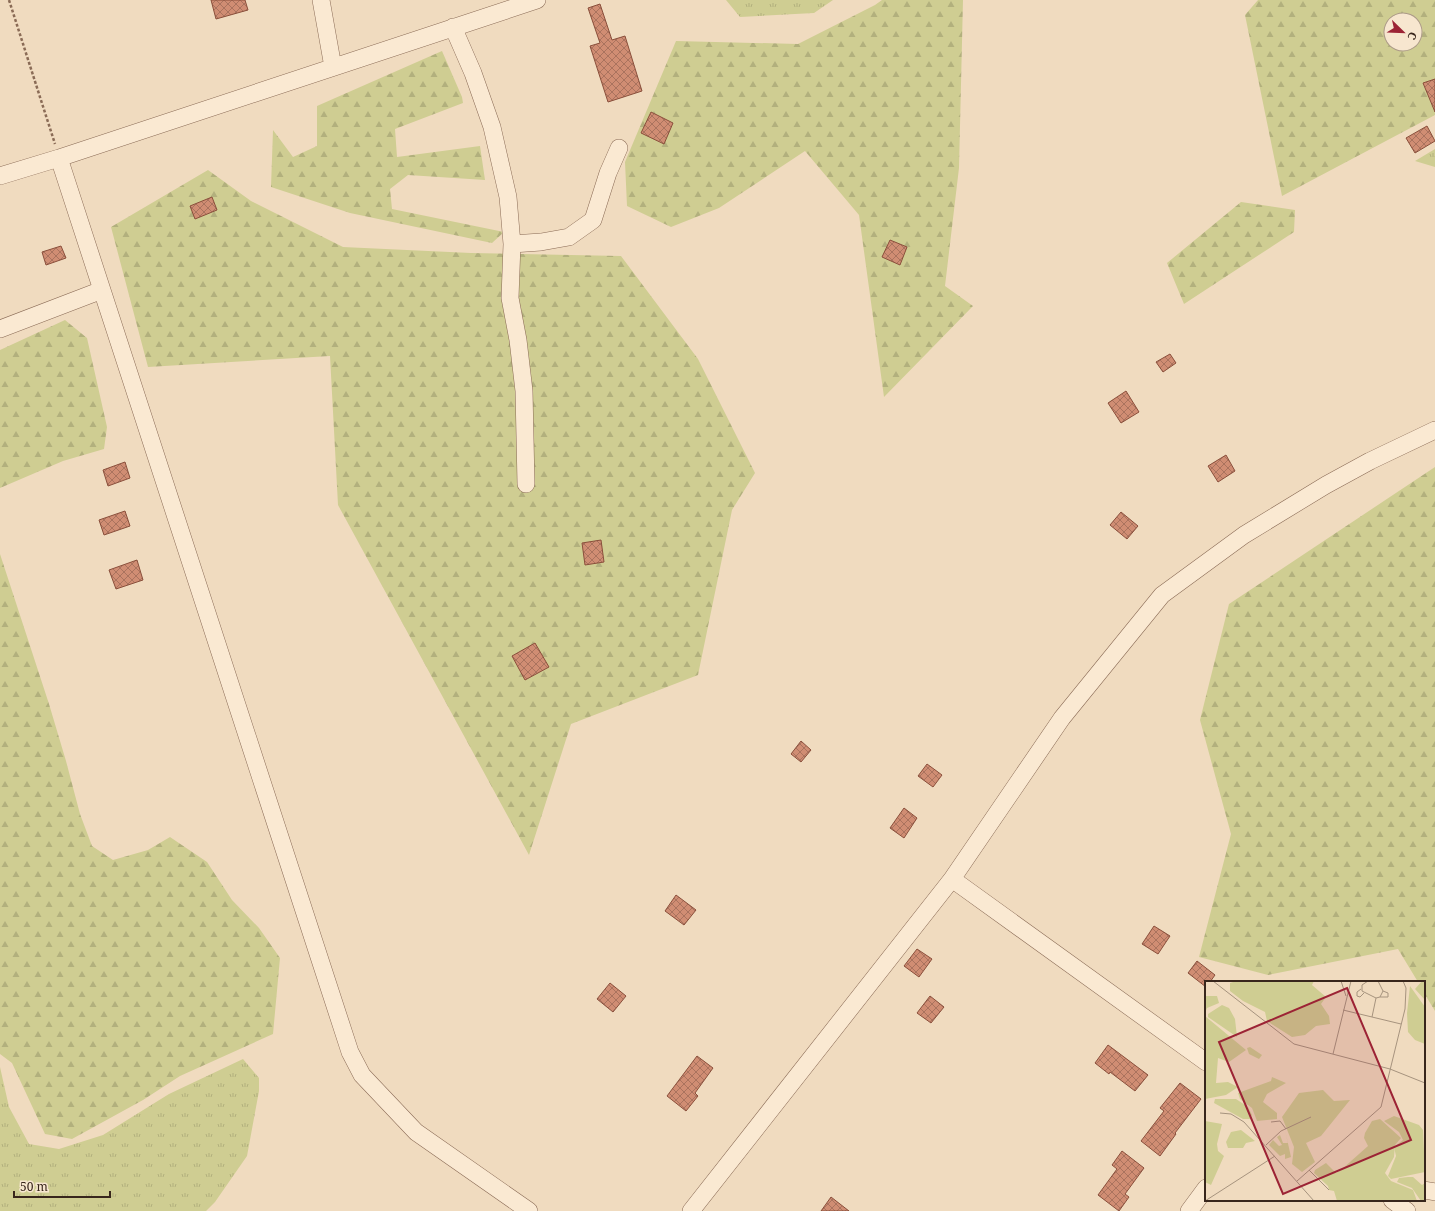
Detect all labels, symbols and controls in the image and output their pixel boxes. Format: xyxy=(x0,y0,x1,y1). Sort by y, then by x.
north arrow xyxy=(1383,12,1423,52)
text: С xyxy=(1404,30,1421,42)
inset map xyxy=(1205,981,1425,1201)
scale bar xyxy=(14,1173,110,1199)
text: 50 m xyxy=(20,1178,48,1195)

